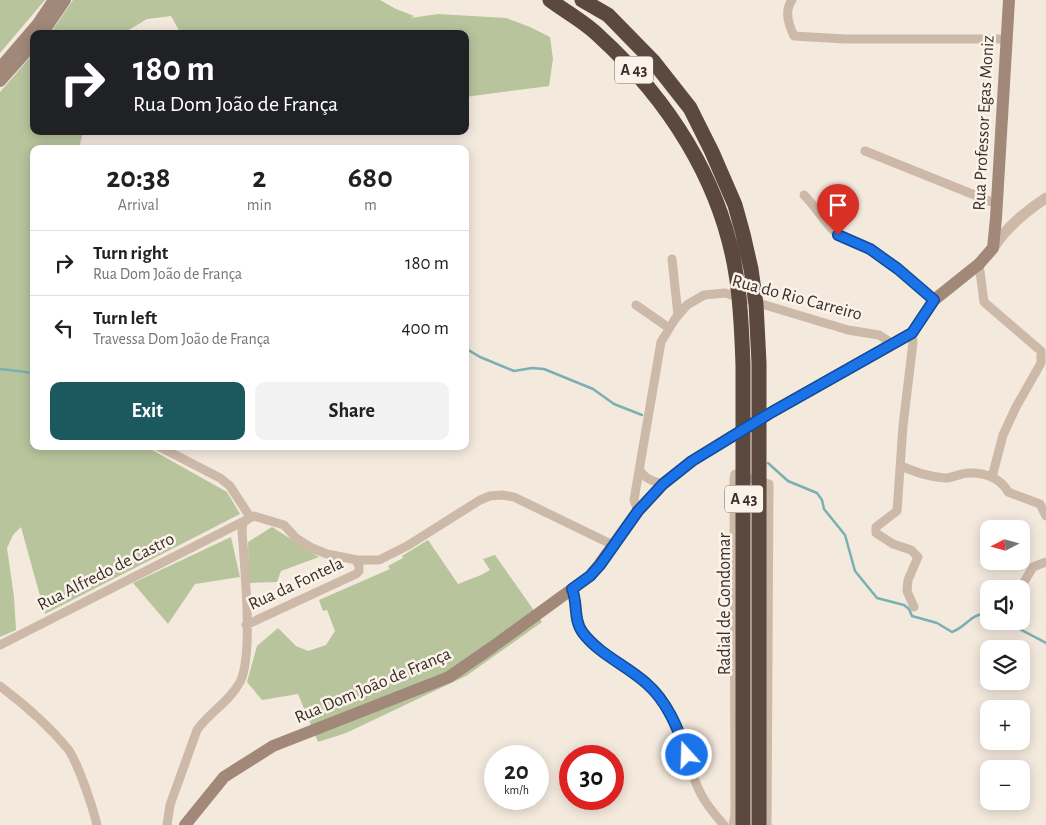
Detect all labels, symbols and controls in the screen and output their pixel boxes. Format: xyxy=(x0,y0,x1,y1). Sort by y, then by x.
street label: Rua Professor Egas Moniz xyxy=(970,35,998,211)
icon: right xyxy=(50,50,115,115)
text: 180 m xyxy=(133,52,215,87)
road number: A 43 xyxy=(615,56,653,84)
text: Rua Dom João de França xyxy=(133,93,338,115)
text: 20:38 xyxy=(106,163,171,193)
text: 2 xyxy=(252,163,266,193)
text: 680 xyxy=(348,163,393,193)
pin xyxy=(817,184,859,235)
icon: arrive xyxy=(824,191,852,219)
text: Arrival xyxy=(118,197,159,213)
text: min xyxy=(247,197,272,213)
text: m xyxy=(364,197,377,213)
text: Turn right xyxy=(93,244,168,263)
icon: right xyxy=(50,249,78,277)
text: 180 m xyxy=(405,254,449,273)
text: Rua Dom João de França xyxy=(93,266,242,282)
street label: Rua do Rio Carreiro xyxy=(730,272,864,324)
text: Turn left xyxy=(93,309,157,328)
icon: left xyxy=(50,314,78,342)
text: 400 m xyxy=(401,319,449,338)
text: Travessa Dom João de França xyxy=(93,331,270,347)
button: Exit xyxy=(50,382,245,440)
button: Share xyxy=(255,382,449,440)
road number: A 43 xyxy=(725,486,763,512)
north arrow xyxy=(980,520,1030,570)
map controls xyxy=(980,520,1030,810)
street label: Rua Alfredo de Castro xyxy=(35,530,177,614)
street label: Radial de Gondomar xyxy=(716,532,734,675)
street label: Rua da Fontela xyxy=(246,554,346,614)
button: sound xyxy=(980,580,1030,630)
button: layers xyxy=(980,640,1030,690)
street label: Rua Dom João de França xyxy=(292,645,454,727)
button: + xyxy=(980,700,1030,750)
position arrow xyxy=(660,728,712,780)
speed limit sign: 30 xyxy=(559,745,624,810)
text: 20 xyxy=(504,759,529,784)
button: − xyxy=(980,760,1030,810)
text: km/h xyxy=(504,784,529,796)

